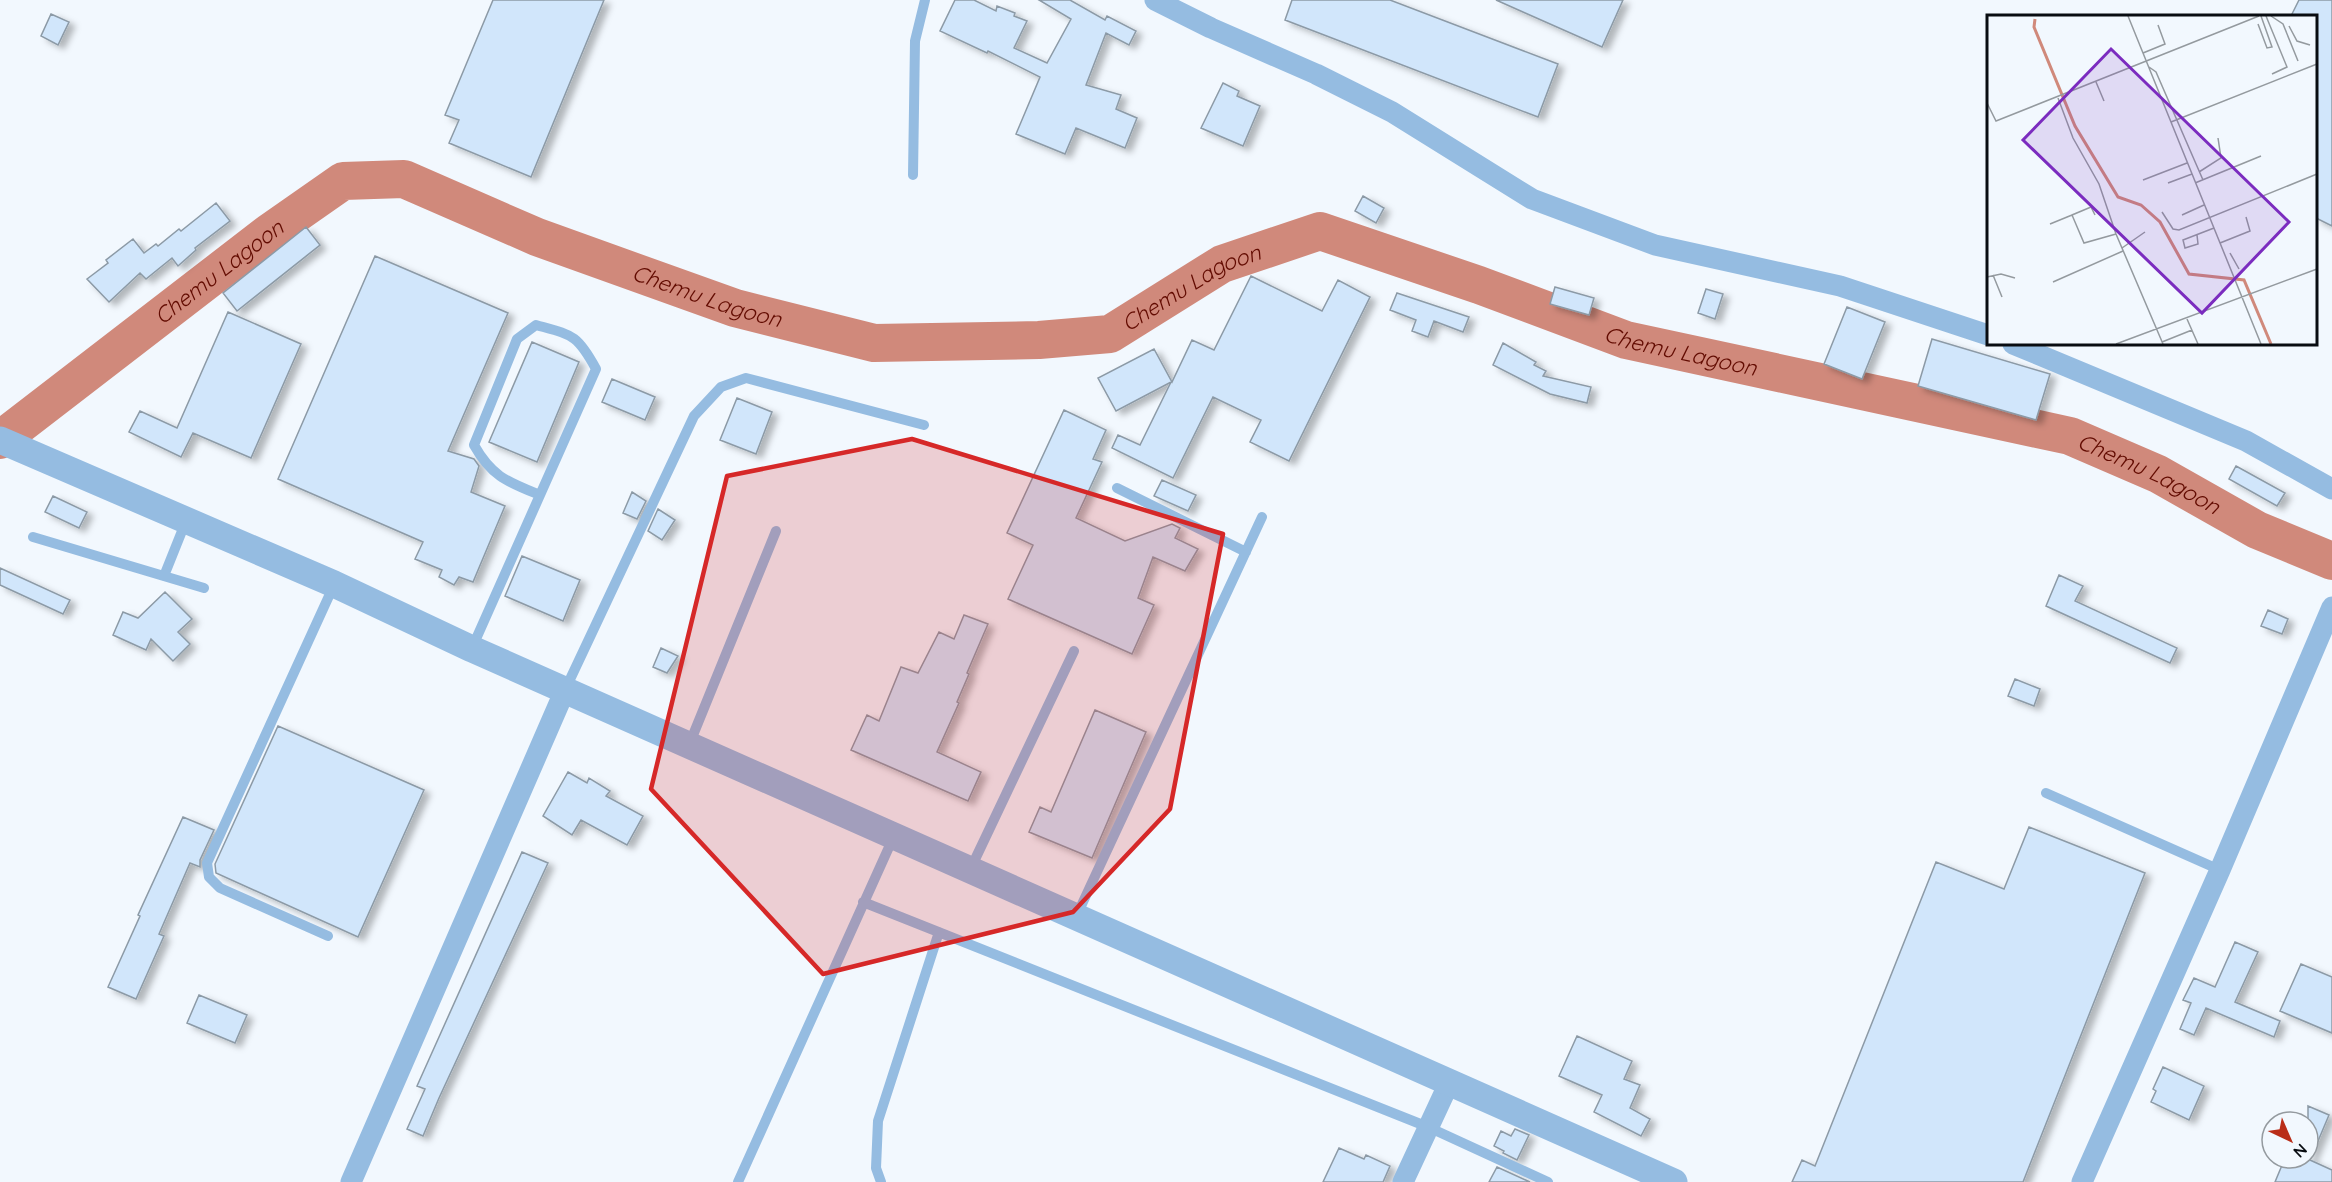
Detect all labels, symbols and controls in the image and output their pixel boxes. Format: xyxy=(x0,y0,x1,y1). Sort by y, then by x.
inset map xyxy=(1987,15,2317,345)
water label: Chemu Lagoon xyxy=(148,212,290,330)
water label: Chemu Lagoon xyxy=(1116,238,1265,337)
water label: Chemu Lagoon xyxy=(628,258,786,333)
water label: Chemu Lagoon xyxy=(1600,319,1761,382)
water label: Chemu Lagoon xyxy=(2073,427,2226,521)
north arrow xyxy=(2260,1110,2320,1170)
text: N xyxy=(2289,1140,2312,1162)

